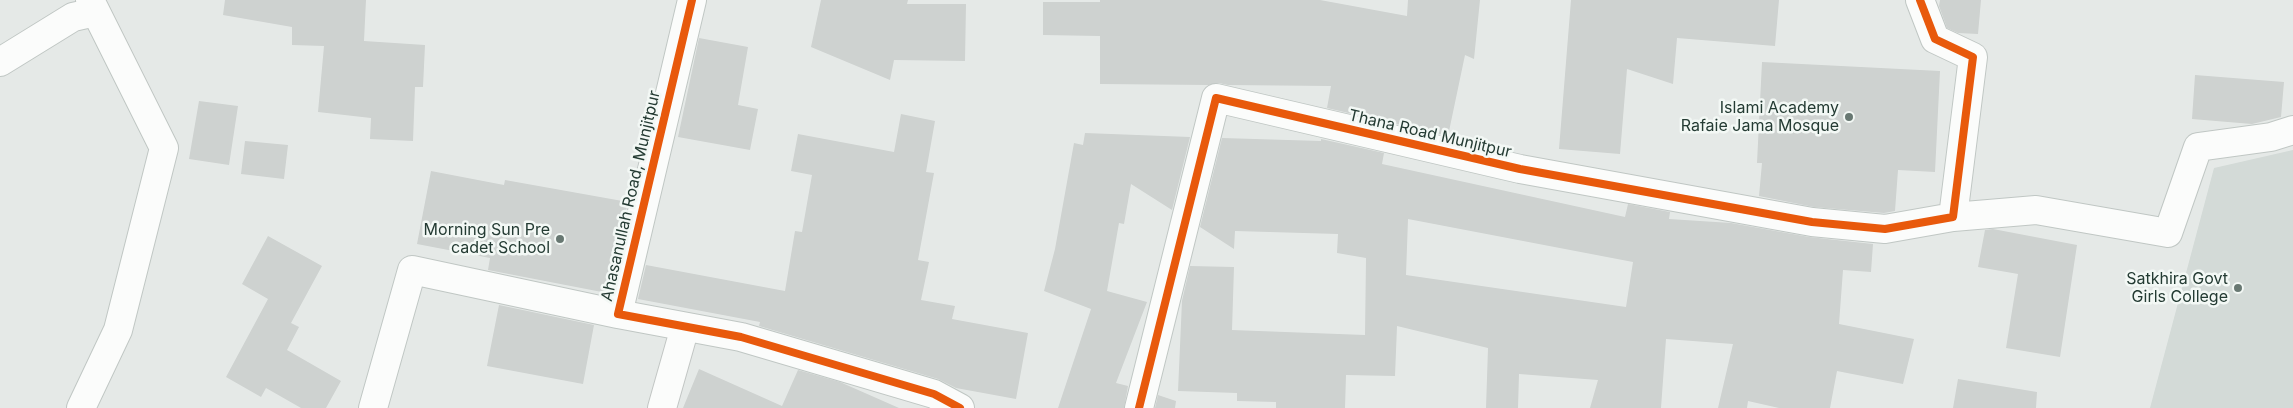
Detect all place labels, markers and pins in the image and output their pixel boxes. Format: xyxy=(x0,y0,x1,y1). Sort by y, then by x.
place label: Islami Academy Rafaie Jama Mosque xyxy=(1681,98,1839,136)
marker: Islami Academy Rafaie Jama Mosque xyxy=(1843,111,1855,123)
place label: Morning Sun Pre cadet School xyxy=(424,220,550,258)
marker: Morning Sun Pre cadet School xyxy=(554,233,566,245)
place label: Satkhira Govt Girls College xyxy=(2126,269,2228,307)
marker: Satkhira Govt Girls College xyxy=(2232,282,2244,294)

